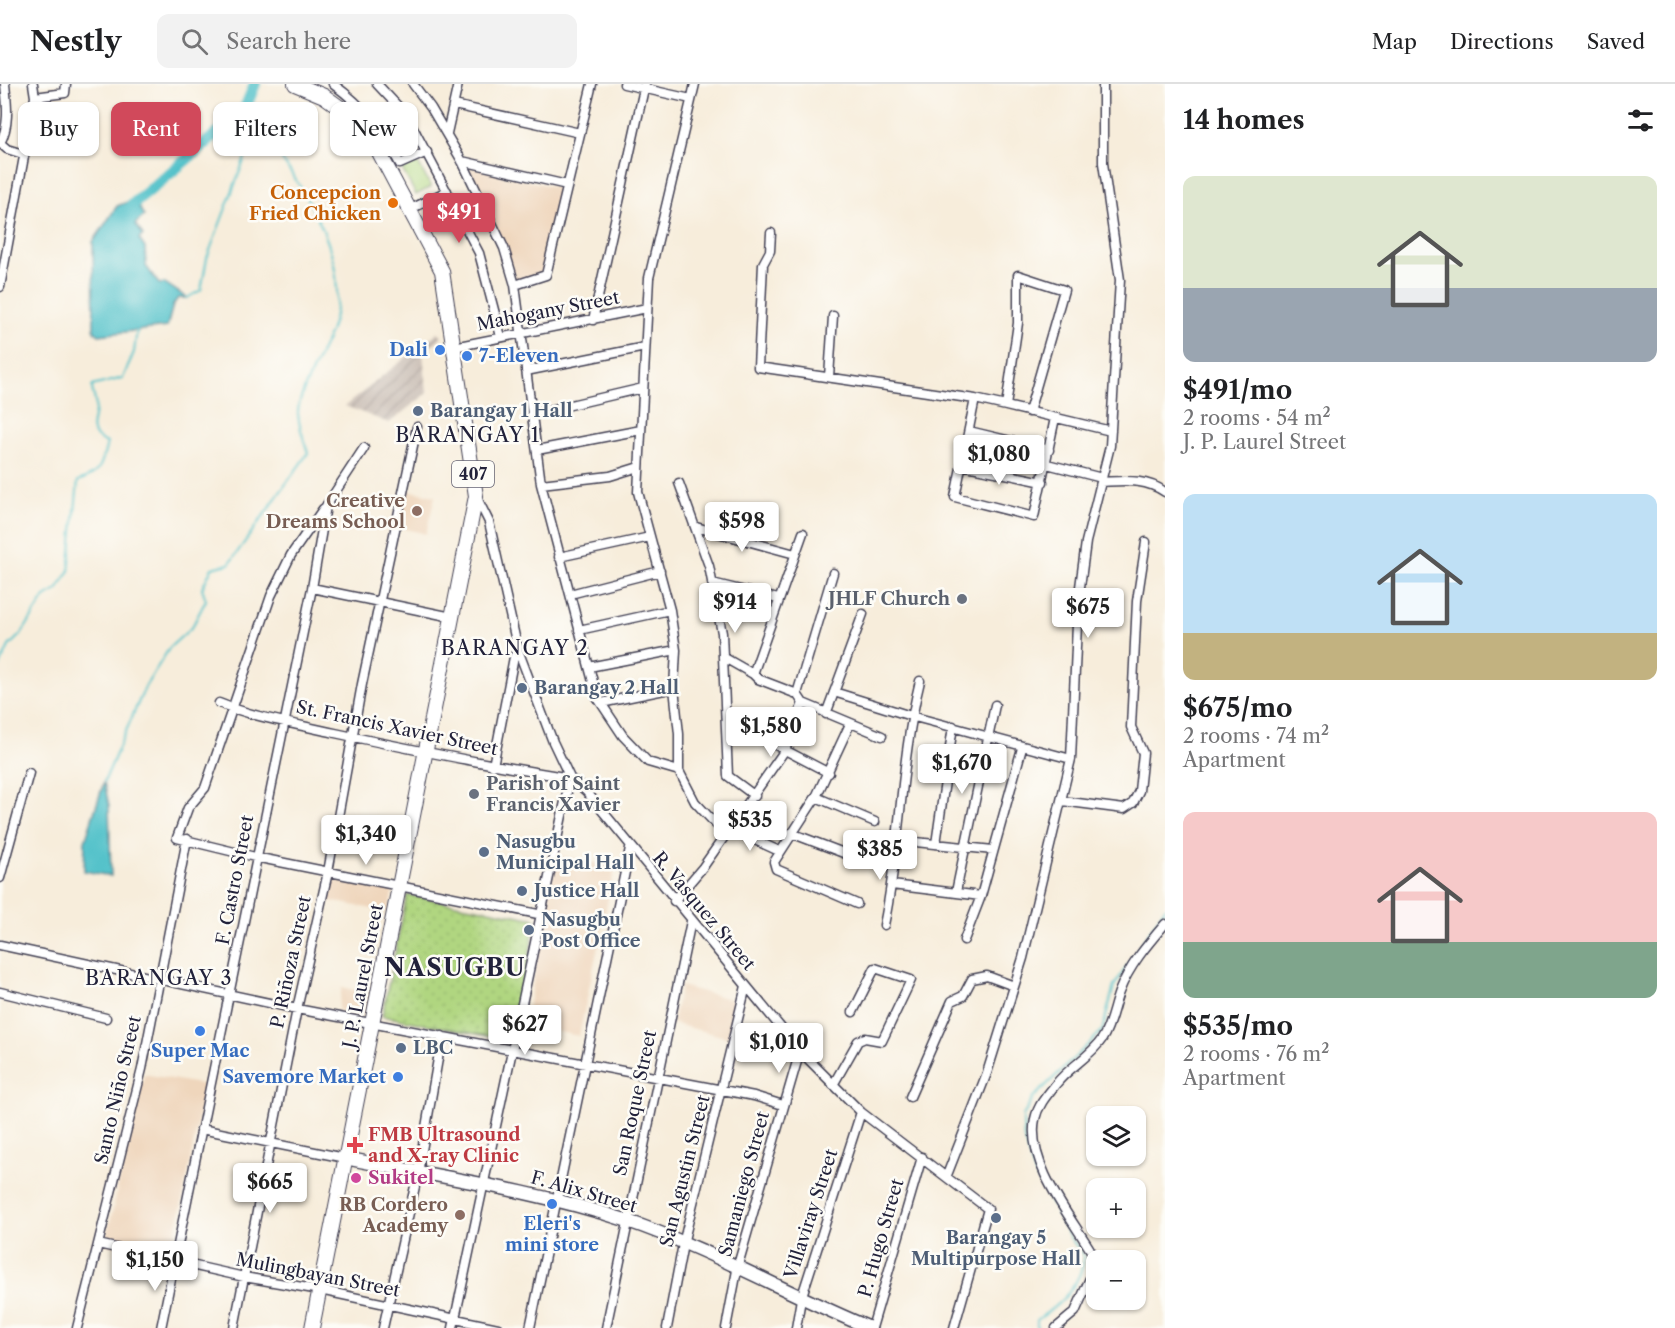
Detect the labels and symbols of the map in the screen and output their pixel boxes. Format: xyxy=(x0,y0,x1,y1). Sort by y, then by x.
place label: Concepcion Fried Chicken xyxy=(249,182,382,225)
pin: $491 xyxy=(423,193,495,244)
marker: Concepcion Fried Chicken xyxy=(386,196,400,210)
street label: Mahogany Street xyxy=(475,286,622,336)
place label: Dali xyxy=(389,339,429,361)
marker: Dali xyxy=(433,343,447,357)
place label: 7-Eleven xyxy=(479,345,560,367)
marker: 7-Eleven xyxy=(460,349,474,363)
place label: Barangay 1 Hall xyxy=(430,400,573,422)
marker: Barangay 1 Hall xyxy=(411,404,425,418)
district label: BARANGAY 1 xyxy=(395,423,541,447)
pin: $1,080 xyxy=(950,435,1048,486)
road number: 407 xyxy=(452,461,494,487)
place label: Creative Dreams School xyxy=(266,490,405,533)
pin: $598 xyxy=(706,502,778,553)
marker: Creative Dreams School xyxy=(410,504,424,518)
pin: $914 xyxy=(699,583,771,634)
place label: JHLF Church xyxy=(825,588,951,610)
pin: $675 xyxy=(1052,588,1124,639)
marker: JHLF Church xyxy=(955,592,969,606)
district label: BARANGAY 2 xyxy=(441,636,589,660)
place label: Barangay 2 Hall xyxy=(534,677,679,699)
marker: Barangay 2 Hall xyxy=(515,681,529,695)
street label: St. Francis Xavier Street xyxy=(294,696,500,760)
pin: $1,580 xyxy=(722,707,820,758)
pin: $1,670 xyxy=(913,744,1011,795)
place label: Parish of Saint Francis Xavier xyxy=(486,773,621,816)
marker: Parish of Saint Francis Xavier xyxy=(467,787,481,801)
pin: $535 xyxy=(714,801,786,852)
street label: F. Castro Street xyxy=(212,813,258,947)
pin: $1,340 xyxy=(317,815,415,866)
pin: $385 xyxy=(844,830,916,881)
place label: Nasugbu Municipal Hall xyxy=(496,831,635,874)
marker: Nasugbu Municipal Hall xyxy=(477,845,491,859)
street label: R. Vasquez Street xyxy=(648,847,760,975)
place label: Justice Hall xyxy=(531,880,639,902)
marker: Justice Hall xyxy=(515,884,529,898)
street label: P. Riñoza Street xyxy=(266,893,316,1030)
street label: J. P. Laurel Street xyxy=(338,901,388,1053)
place label: Nasugbu Post Office xyxy=(541,909,641,952)
marker: Nasugbu Post Office xyxy=(522,923,536,937)
district label: NASUGBU xyxy=(384,953,526,982)
district label: BARANGAY 3 xyxy=(85,966,233,990)
pin: $627 xyxy=(489,1005,561,1056)
street label: Santo Niño Street xyxy=(90,1013,146,1166)
pin: $1,010 xyxy=(730,1023,828,1074)
marker: Super Mac xyxy=(193,1024,207,1038)
street label: San Roque Street xyxy=(609,1028,661,1178)
place label: LBC xyxy=(413,1037,453,1059)
place label: Super Mac xyxy=(151,1040,249,1062)
marker: LBC xyxy=(394,1041,408,1055)
place label: Savemore Market xyxy=(222,1066,387,1088)
marker: Savemore Market xyxy=(391,1070,405,1084)
street label: San Agustin Street xyxy=(655,1092,715,1249)
street label: Samaniego Street xyxy=(714,1108,774,1259)
place label: FMB Ultrasound and X-ray Clinic xyxy=(368,1124,521,1167)
marker: FMB Ultrasound and X-ray Clinic xyxy=(346,1136,364,1154)
street label: Villaviray Street xyxy=(779,1146,843,1283)
pin: $665 xyxy=(234,1163,306,1214)
street label: F. Alix Street xyxy=(528,1166,640,1218)
place label: Sukitel xyxy=(368,1167,434,1189)
marker: Sukitel xyxy=(349,1171,363,1185)
street label: P. Hugo Street xyxy=(854,1176,909,1300)
place label: RB Cordero Academy xyxy=(339,1194,449,1237)
marker: Eleri's mini store xyxy=(545,1197,559,1211)
marker: RB Cordero Academy xyxy=(453,1208,467,1222)
marker: Barangay 5 Multipurpose Hall xyxy=(989,1211,1003,1225)
place label: Eleri's mini store xyxy=(505,1213,599,1256)
place label: Barangay 5 Multipurpose Hall xyxy=(911,1227,1081,1270)
pin: $1,150 xyxy=(106,1241,204,1292)
street label: Mulingbayan Street xyxy=(234,1248,402,1302)

